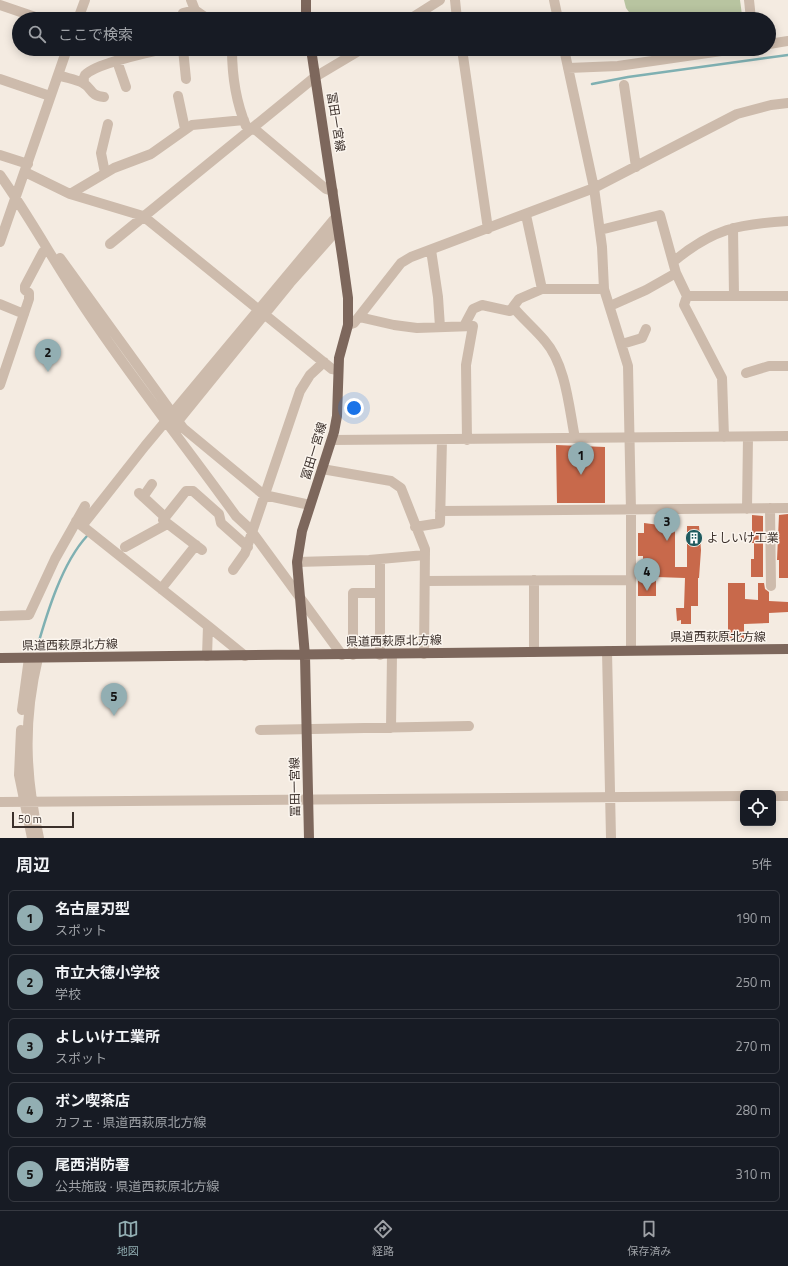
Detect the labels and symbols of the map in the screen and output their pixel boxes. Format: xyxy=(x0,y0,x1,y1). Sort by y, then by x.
street label: 冨田一宮線 xyxy=(322,91,351,153)
pin: 2 xyxy=(35,339,61,372)
your location xyxy=(344,398,364,418)
street label: 冨田一宮線 xyxy=(296,419,331,482)
pin: 1 xyxy=(568,442,594,475)
pin: 3 xyxy=(654,508,680,541)
building icon: よしいけ工業 xyxy=(684,528,704,548)
place label: よしいけ工業 xyxy=(707,528,779,547)
pin: 4 xyxy=(634,558,660,591)
street label: 県道西萩原北方線 xyxy=(670,627,766,646)
street label: 県道西萩原北方線 xyxy=(346,630,442,651)
street label: 県道西萩原北方線 xyxy=(22,634,118,655)
pin: 5 xyxy=(101,683,127,716)
street label: 冨田一宮線 xyxy=(284,757,305,817)
scale bar xyxy=(12,810,74,829)

